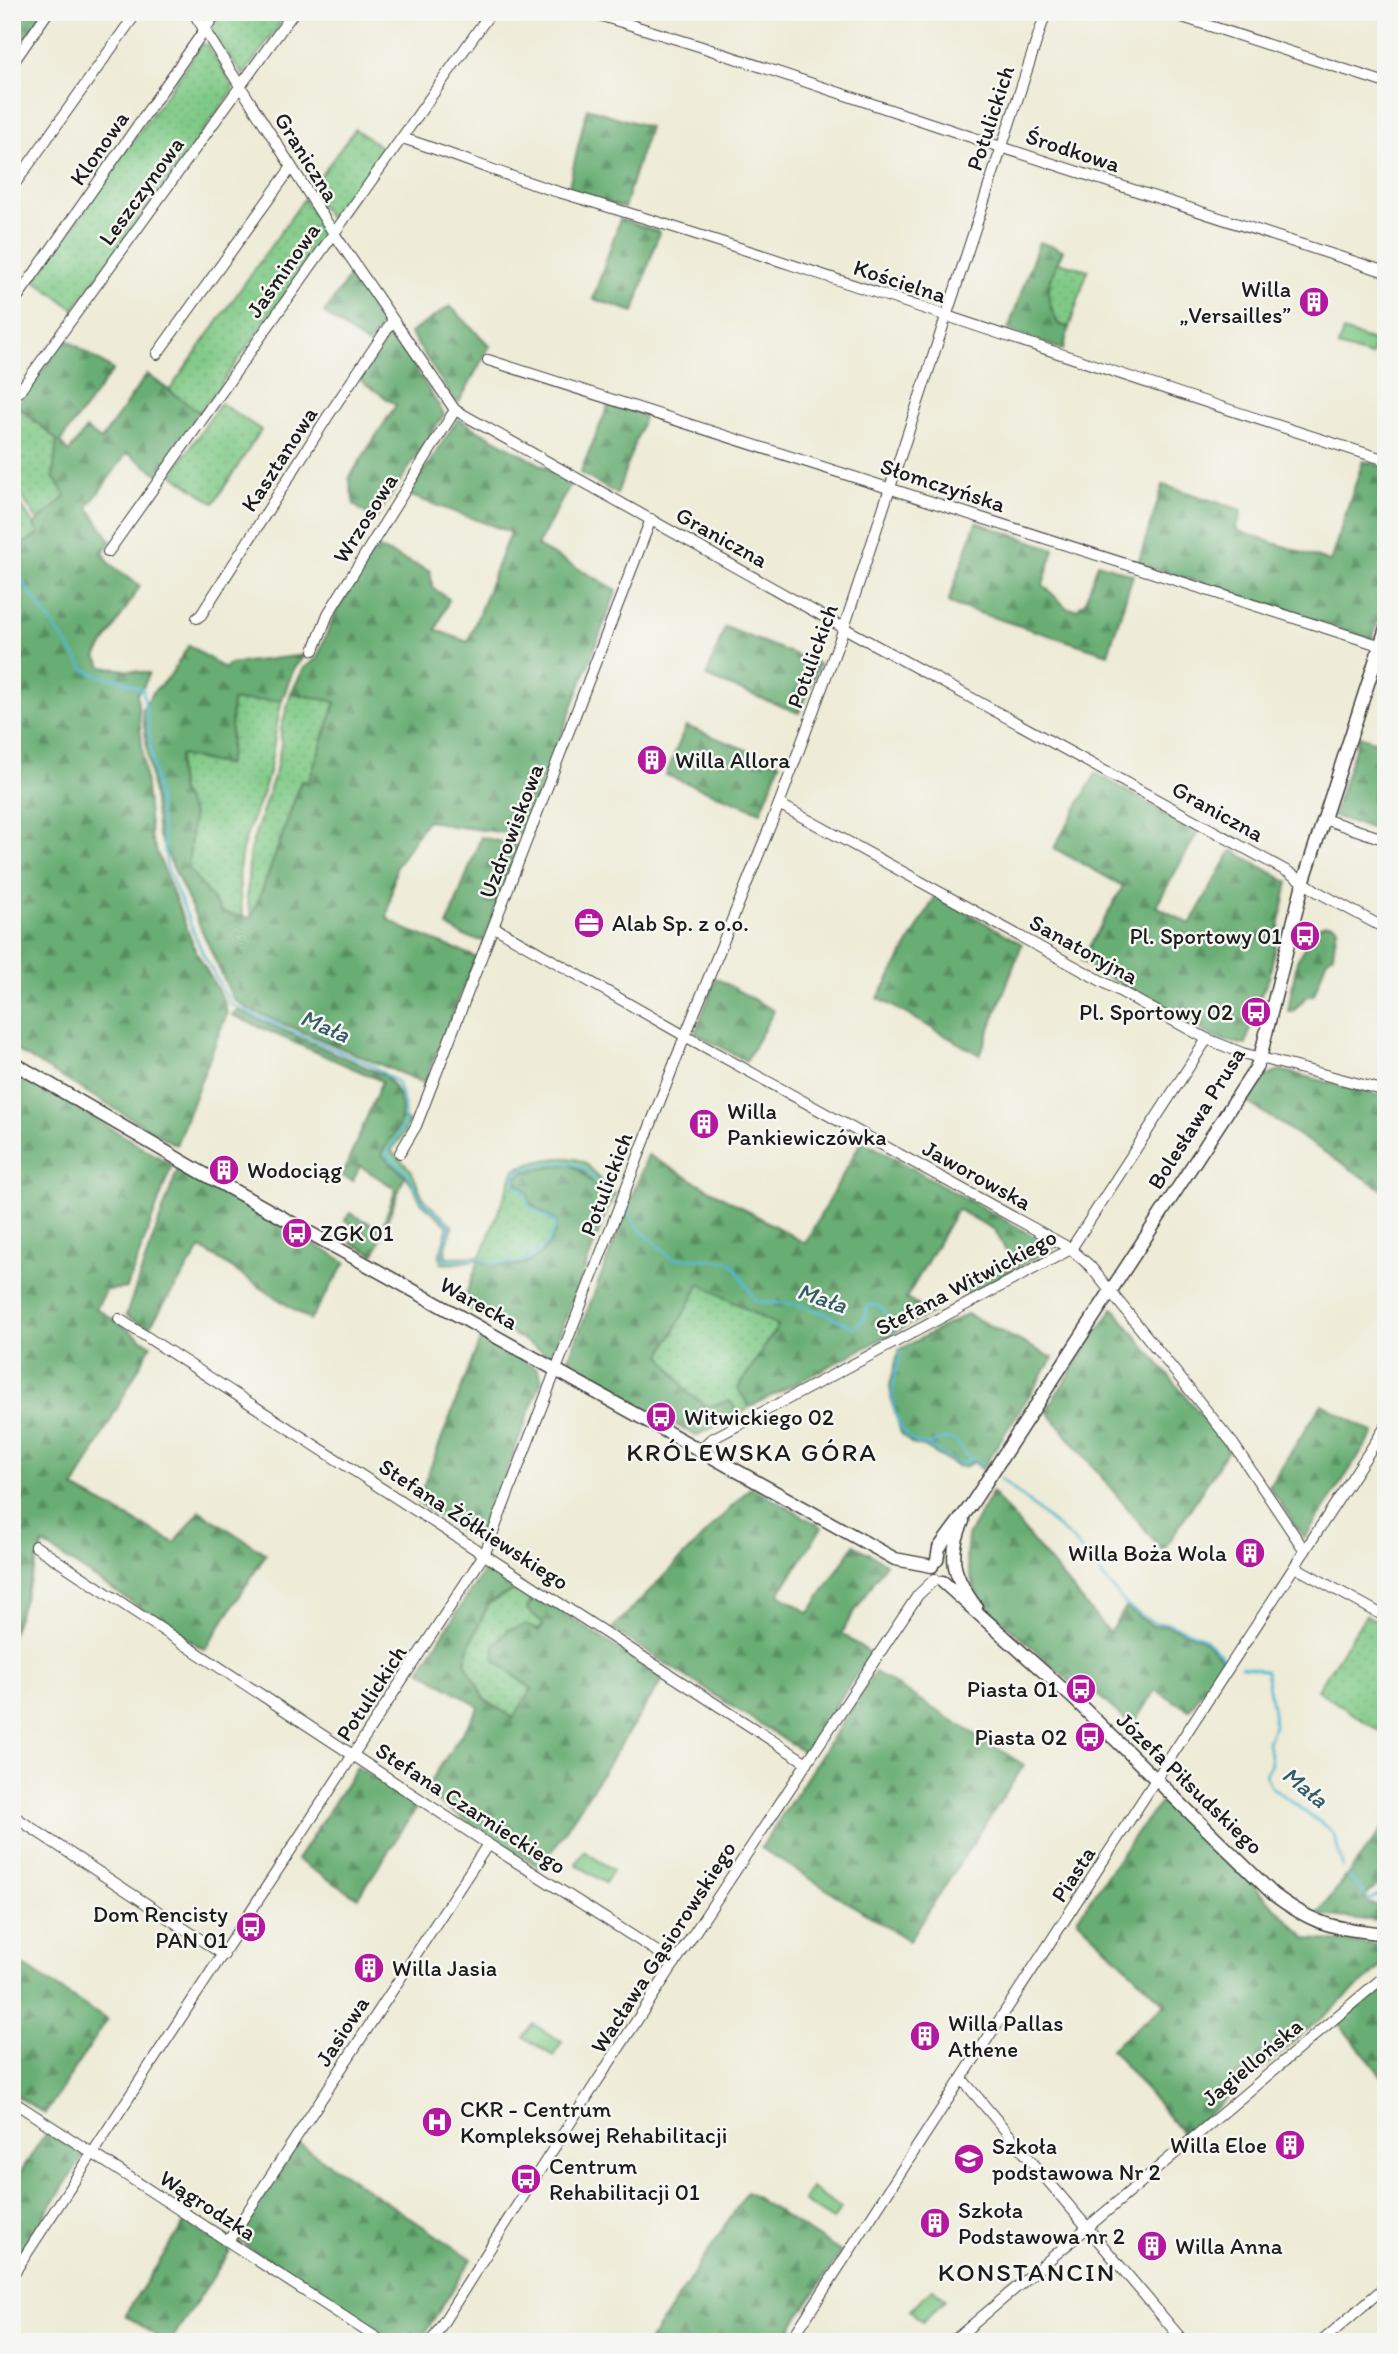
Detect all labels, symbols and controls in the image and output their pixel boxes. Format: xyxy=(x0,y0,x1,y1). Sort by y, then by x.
street label: Potulickich xyxy=(960,62,1020,174)
street label: Klonowa xyxy=(63,105,135,191)
street label: Graniczna xyxy=(268,107,346,207)
street label: Środkowa xyxy=(1022,122,1124,178)
street label: Leszczynowa xyxy=(92,131,190,251)
street label: Jaśminowa xyxy=(240,217,326,323)
street label: Kościelna xyxy=(850,253,950,309)
place label: Willa „Versailles” xyxy=(1180,275,1291,329)
building icon: Willa „Versailles” xyxy=(1297,285,1331,319)
street label: Kasztanowa xyxy=(235,401,323,517)
street label: Słomczyńska xyxy=(877,452,1009,518)
street label: Wrzosowa xyxy=(326,468,404,568)
street label: Graniczna xyxy=(671,500,773,574)
street label: Potulickich xyxy=(780,600,844,712)
building icon: Willa Allora xyxy=(635,743,669,777)
place label: Willa Allora xyxy=(675,746,790,774)
street label: Uzdrowiskowa xyxy=(473,760,549,902)
street label: Graniczna xyxy=(1167,774,1269,848)
office icon: Alab Sp. z o.o. xyxy=(572,906,606,940)
street label: Sanatoryjna xyxy=(1025,908,1143,990)
place label: Alab Sp. z o.o. xyxy=(612,909,749,937)
bus stop icon: Pl. Sportowy 01 xyxy=(1288,919,1322,953)
place label: Pl. Sportowy 01 xyxy=(1129,922,1282,950)
bus stop icon: Pl. Sportowy 02 xyxy=(1239,995,1273,1029)
place label: Pl. Sportowy 02 xyxy=(1079,998,1233,1026)
water label: Mała xyxy=(296,1002,355,1049)
street label: Bolesława Prusa xyxy=(1141,1042,1251,1194)
place label: Willa Pankiewiczówka xyxy=(727,1097,887,1151)
building icon: Willa Pankiewiczówka xyxy=(687,1107,721,1141)
street label: Potulickich xyxy=(573,1128,639,1240)
street label: Jaworowska xyxy=(918,1134,1036,1216)
building icon: Wodociąg xyxy=(207,1153,241,1187)
place label: Wodociąg xyxy=(247,1156,342,1184)
bus stop icon: ZGK 01 xyxy=(280,1216,314,1250)
place label: ZGK 01 xyxy=(320,1219,394,1247)
street label: Stefana Witwickiego xyxy=(871,1222,1061,1342)
street label: Warecka xyxy=(435,1270,523,1336)
water label: Mała xyxy=(794,1276,852,1320)
bus stop icon: Witwickiego 02 xyxy=(644,1400,678,1434)
place label: Witwickiego 02 xyxy=(684,1403,834,1431)
district label: KRÓLEWSKA GÓRA xyxy=(626,1436,878,1468)
street label: Stefana Żółkiewskiego xyxy=(374,1452,574,1596)
building icon: Willa Boża Wola xyxy=(1233,1536,1267,1570)
place label: Willa Boża Wola xyxy=(1068,1539,1227,1567)
street label: Potulickich xyxy=(330,1640,412,1746)
bus stop icon: Piasta 01 xyxy=(1064,1672,1098,1706)
place label: Piasta 01 xyxy=(967,1675,1058,1703)
street label: Józefa Piłsudskiego xyxy=(1111,1706,1269,1860)
bus stop icon: Piasta 02 xyxy=(1073,1720,1107,1754)
place label: Piasta 02 xyxy=(974,1723,1067,1751)
street label: Stefana Czarnieckiego xyxy=(370,1736,572,1880)
water label: Mała xyxy=(1277,1760,1335,1814)
street label: Wacława Gąsiorowskiego xyxy=(584,1836,742,2058)
street label: Piasta xyxy=(1045,1841,1101,1907)
place label: Dom Rencisty PAN 01 xyxy=(93,1900,228,1954)
bus stop icon: Dom Rencisty PAN 01 xyxy=(234,1910,268,1944)
building icon: Willa Jasia xyxy=(352,1951,386,1985)
place label: Willa Jasia xyxy=(392,1954,497,1982)
street label: Jasiowa xyxy=(309,1991,375,2071)
place label: Willa Pallas Athene xyxy=(948,2009,1063,2063)
street label: Jagiellońska xyxy=(1196,2012,1308,2112)
building icon: Willa Pallas Athene xyxy=(908,2019,942,2053)
place label: CKR - Centrum Kompleksowej Rehabilitacji xyxy=(460,2095,727,2149)
hospital icon: CKR - Centrum Kompleksowej Rehabilitacji xyxy=(420,2105,454,2139)
building icon: Willa Eloe xyxy=(1273,2128,1307,2162)
place label: Willa Eloe xyxy=(1170,2131,1267,2159)
place label: Szkoła podstawowa Nr 2 xyxy=(992,2132,1161,2186)
school or university icon: Szkoła podstawowa Nr 2 xyxy=(952,2142,986,2176)
place label: Centrum Rehabilitacji 01 xyxy=(549,2152,700,2206)
bus stop icon: Centrum Rehabilitacji 01 xyxy=(509,2162,543,2196)
street label: Wągrodzka xyxy=(155,2163,261,2247)
place label: Szkoła Podstawowa nr 2 xyxy=(958,2196,1125,2250)
building icon: Szkoła Podstawowa nr 2 xyxy=(918,2206,952,2240)
building icon: Willa Anna xyxy=(1135,2229,1169,2263)
place label: Willa Anna xyxy=(1175,2232,1283,2260)
district label: KONSTANCIN xyxy=(938,2256,1116,2288)

